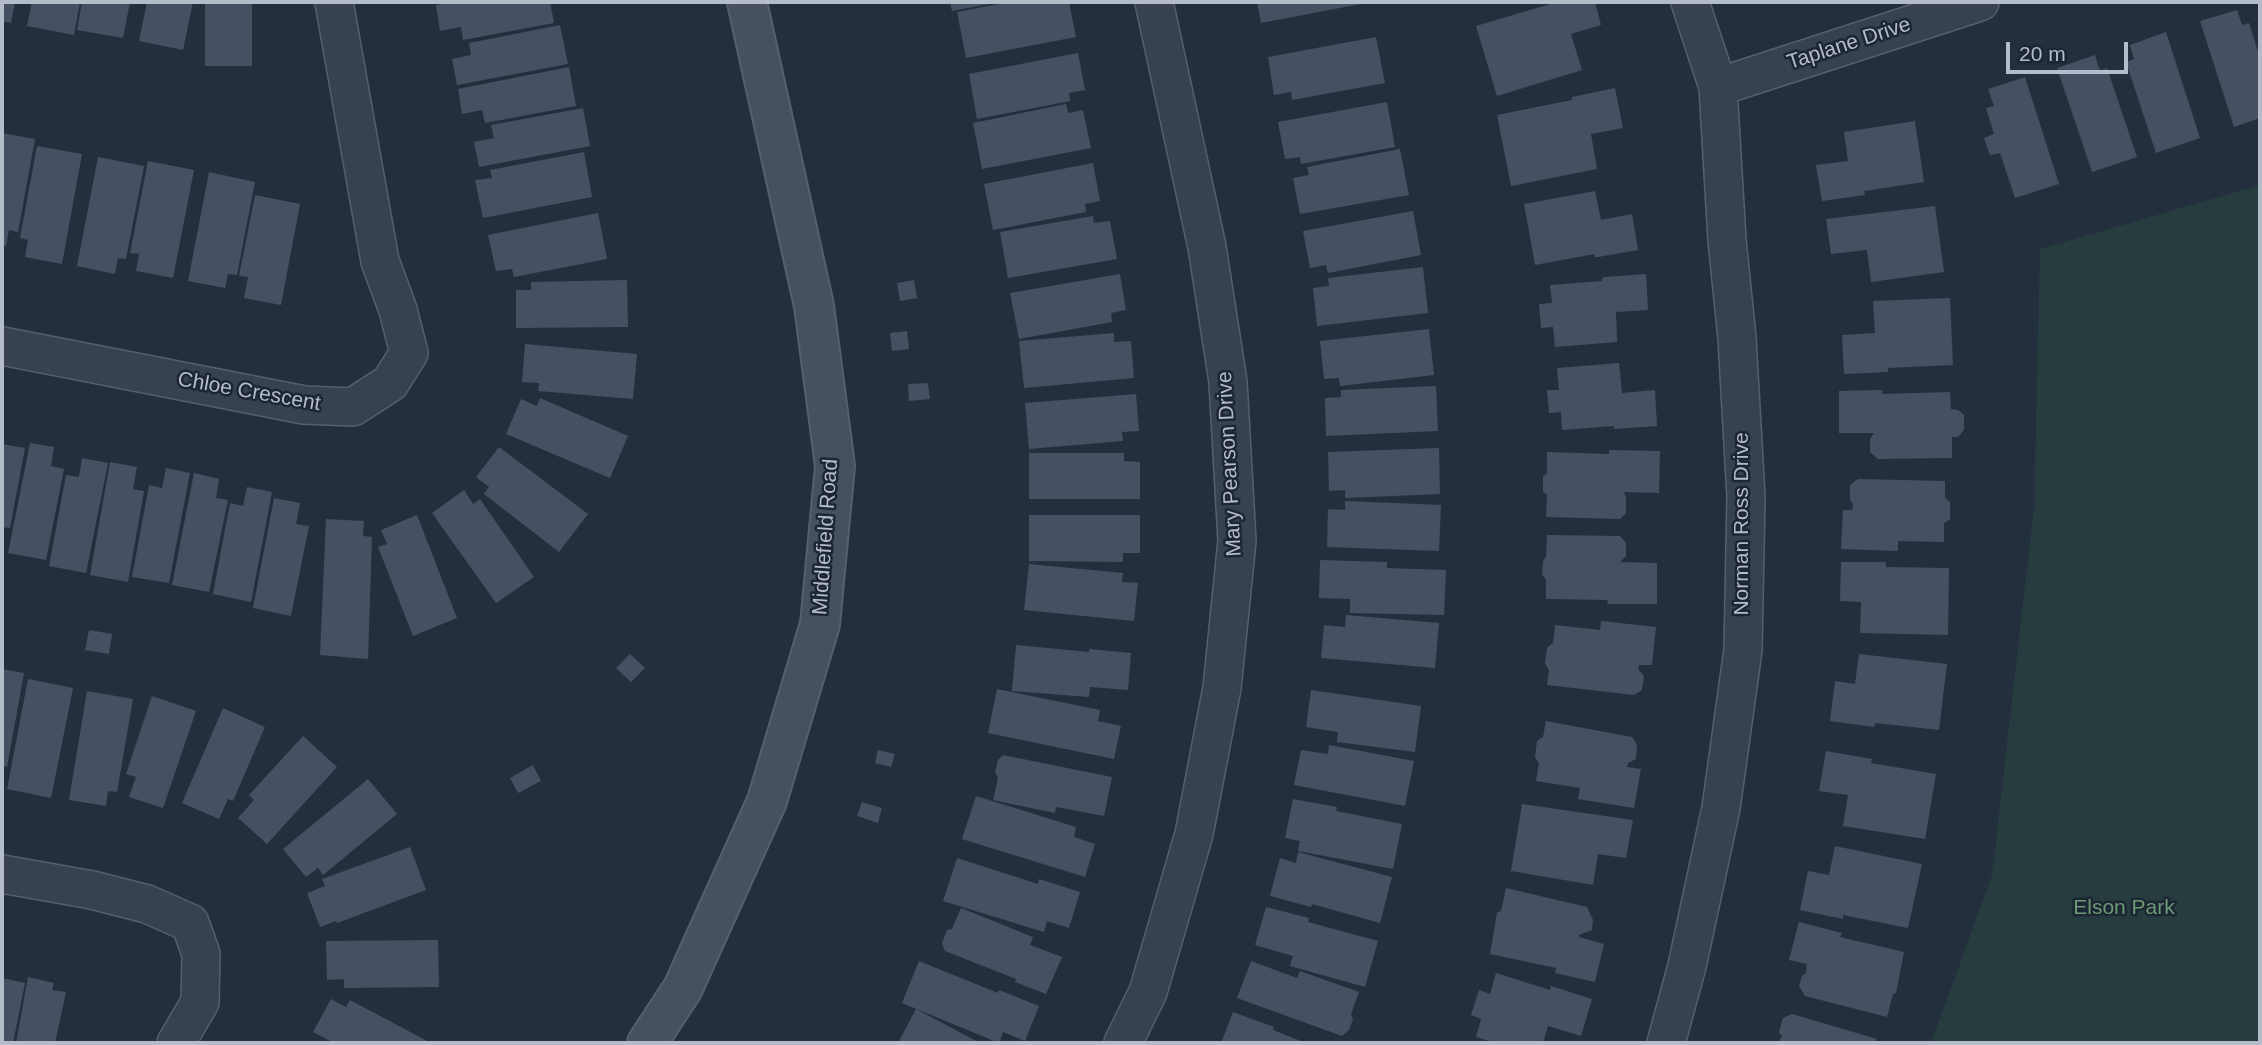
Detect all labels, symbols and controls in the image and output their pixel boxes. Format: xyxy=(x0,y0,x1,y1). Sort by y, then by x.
street label: Taplane Drive xyxy=(1784,12,1914,76)
scale bar xyxy=(2010,28,2132,72)
text: 20 m xyxy=(2019,42,2066,65)
street label: Chloe Crescent xyxy=(176,367,322,417)
street label: Mary Pearson Drive xyxy=(1213,371,1247,557)
street label: Norman Ross Drive xyxy=(1729,432,1755,616)
street label: Middlefield Road xyxy=(808,458,844,616)
park label: Elson Park xyxy=(2073,895,2175,921)

